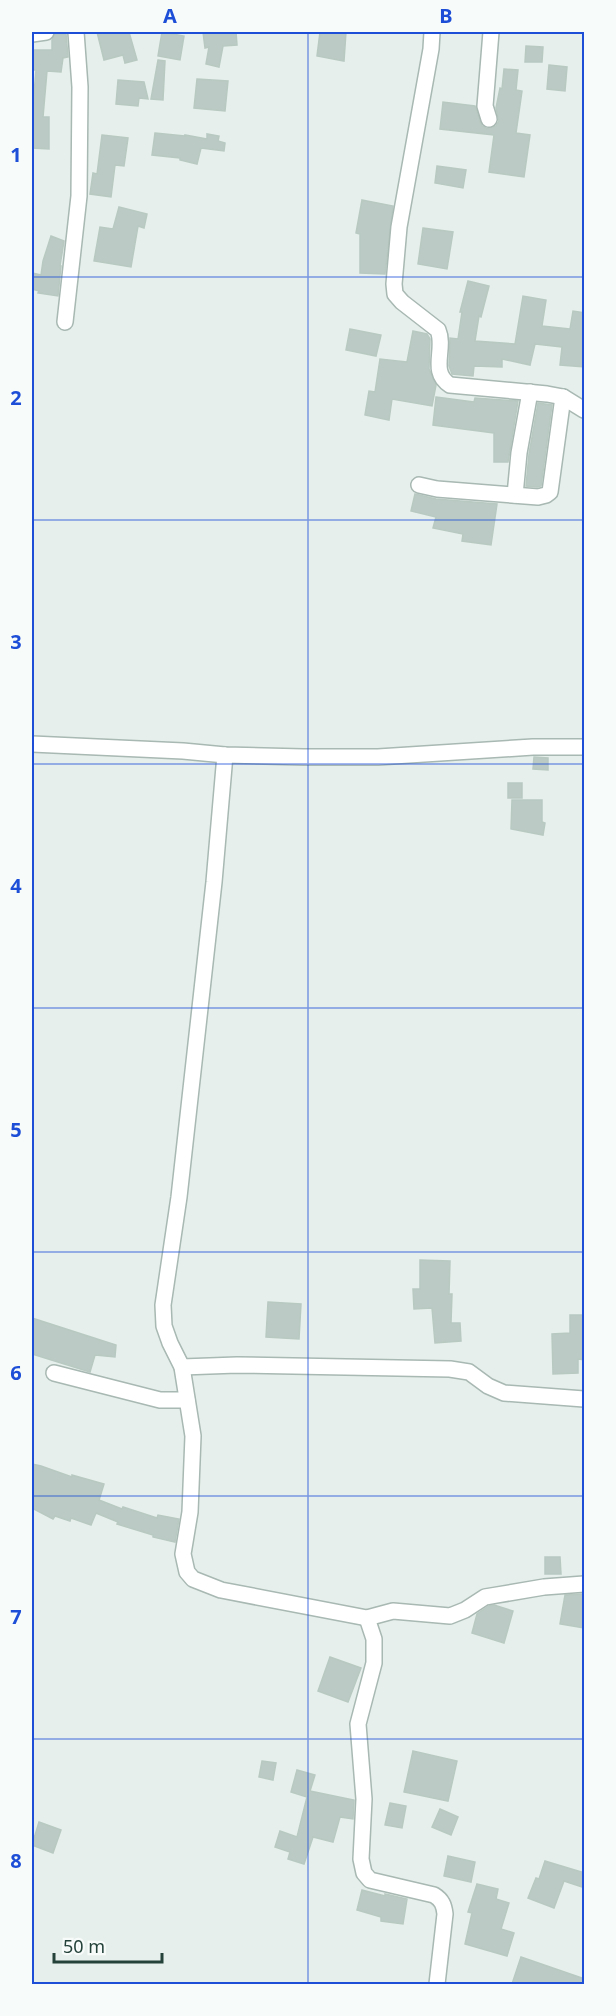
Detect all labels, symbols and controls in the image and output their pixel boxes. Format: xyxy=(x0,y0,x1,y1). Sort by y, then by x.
text: A xyxy=(163,2,177,29)
text: B xyxy=(439,2,453,29)
text: 1 xyxy=(10,141,22,168)
text: 2 xyxy=(10,384,22,411)
text: 3 xyxy=(10,628,22,655)
text: 4 xyxy=(10,872,22,899)
text: 5 xyxy=(10,1116,22,1143)
text: 6 xyxy=(10,1359,22,1386)
text: 7 xyxy=(10,1603,22,1630)
text: 8 xyxy=(10,1847,22,1874)
scale bar xyxy=(54,1926,162,1964)
text: 50 m xyxy=(63,1934,105,1958)

